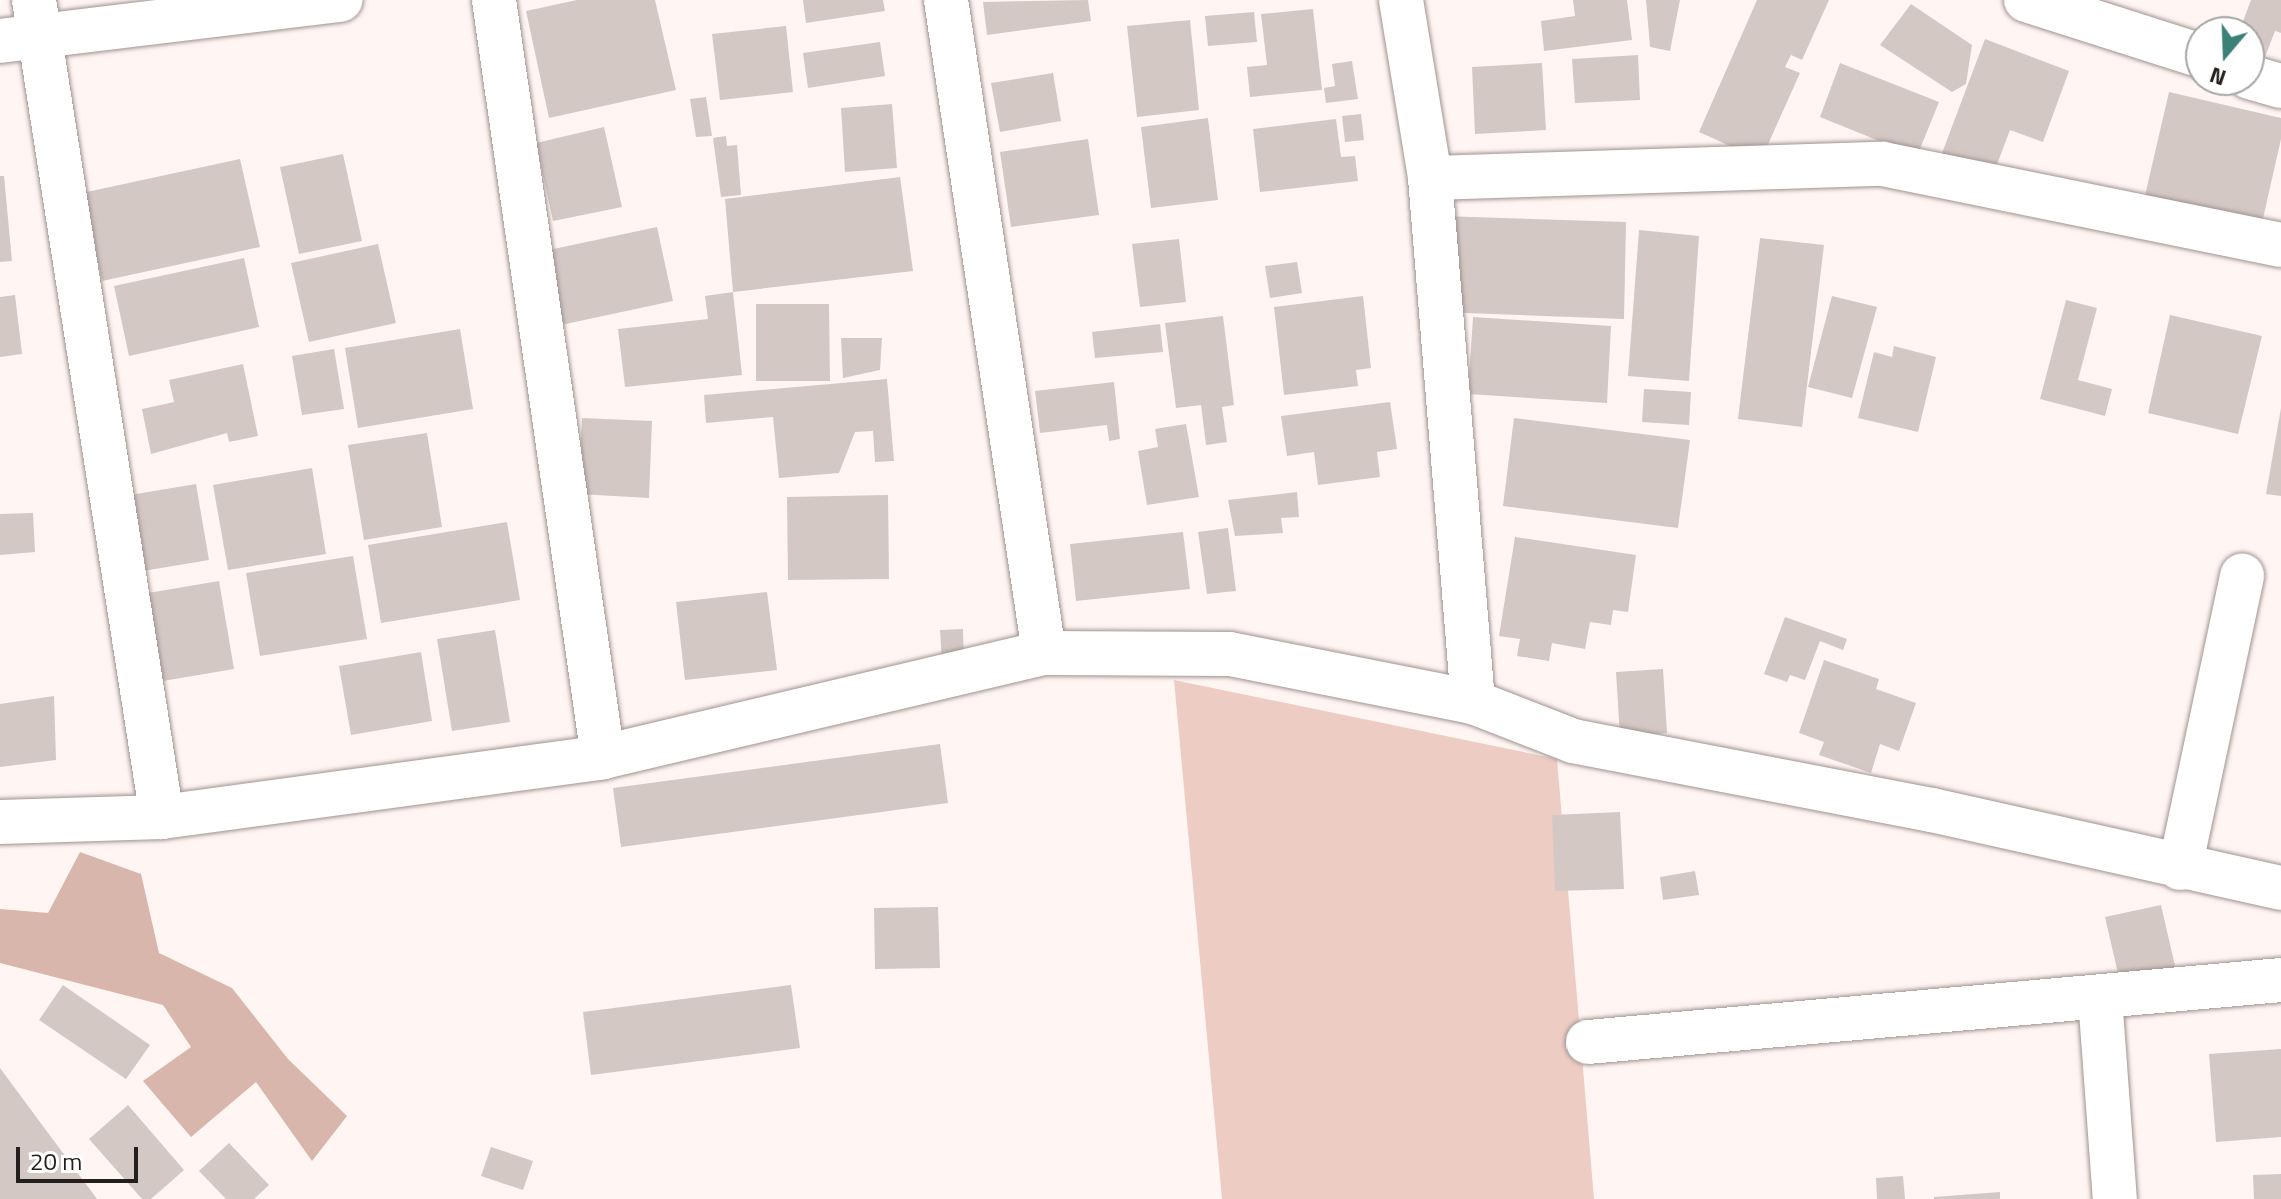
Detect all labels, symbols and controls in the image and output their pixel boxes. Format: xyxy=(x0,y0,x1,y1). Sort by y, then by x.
north arrow xyxy=(2185,16,2265,96)
text: N xyxy=(2205,58,2231,95)
scale bar xyxy=(20,1131,142,1181)
text: 20 m xyxy=(30,1143,82,1179)

